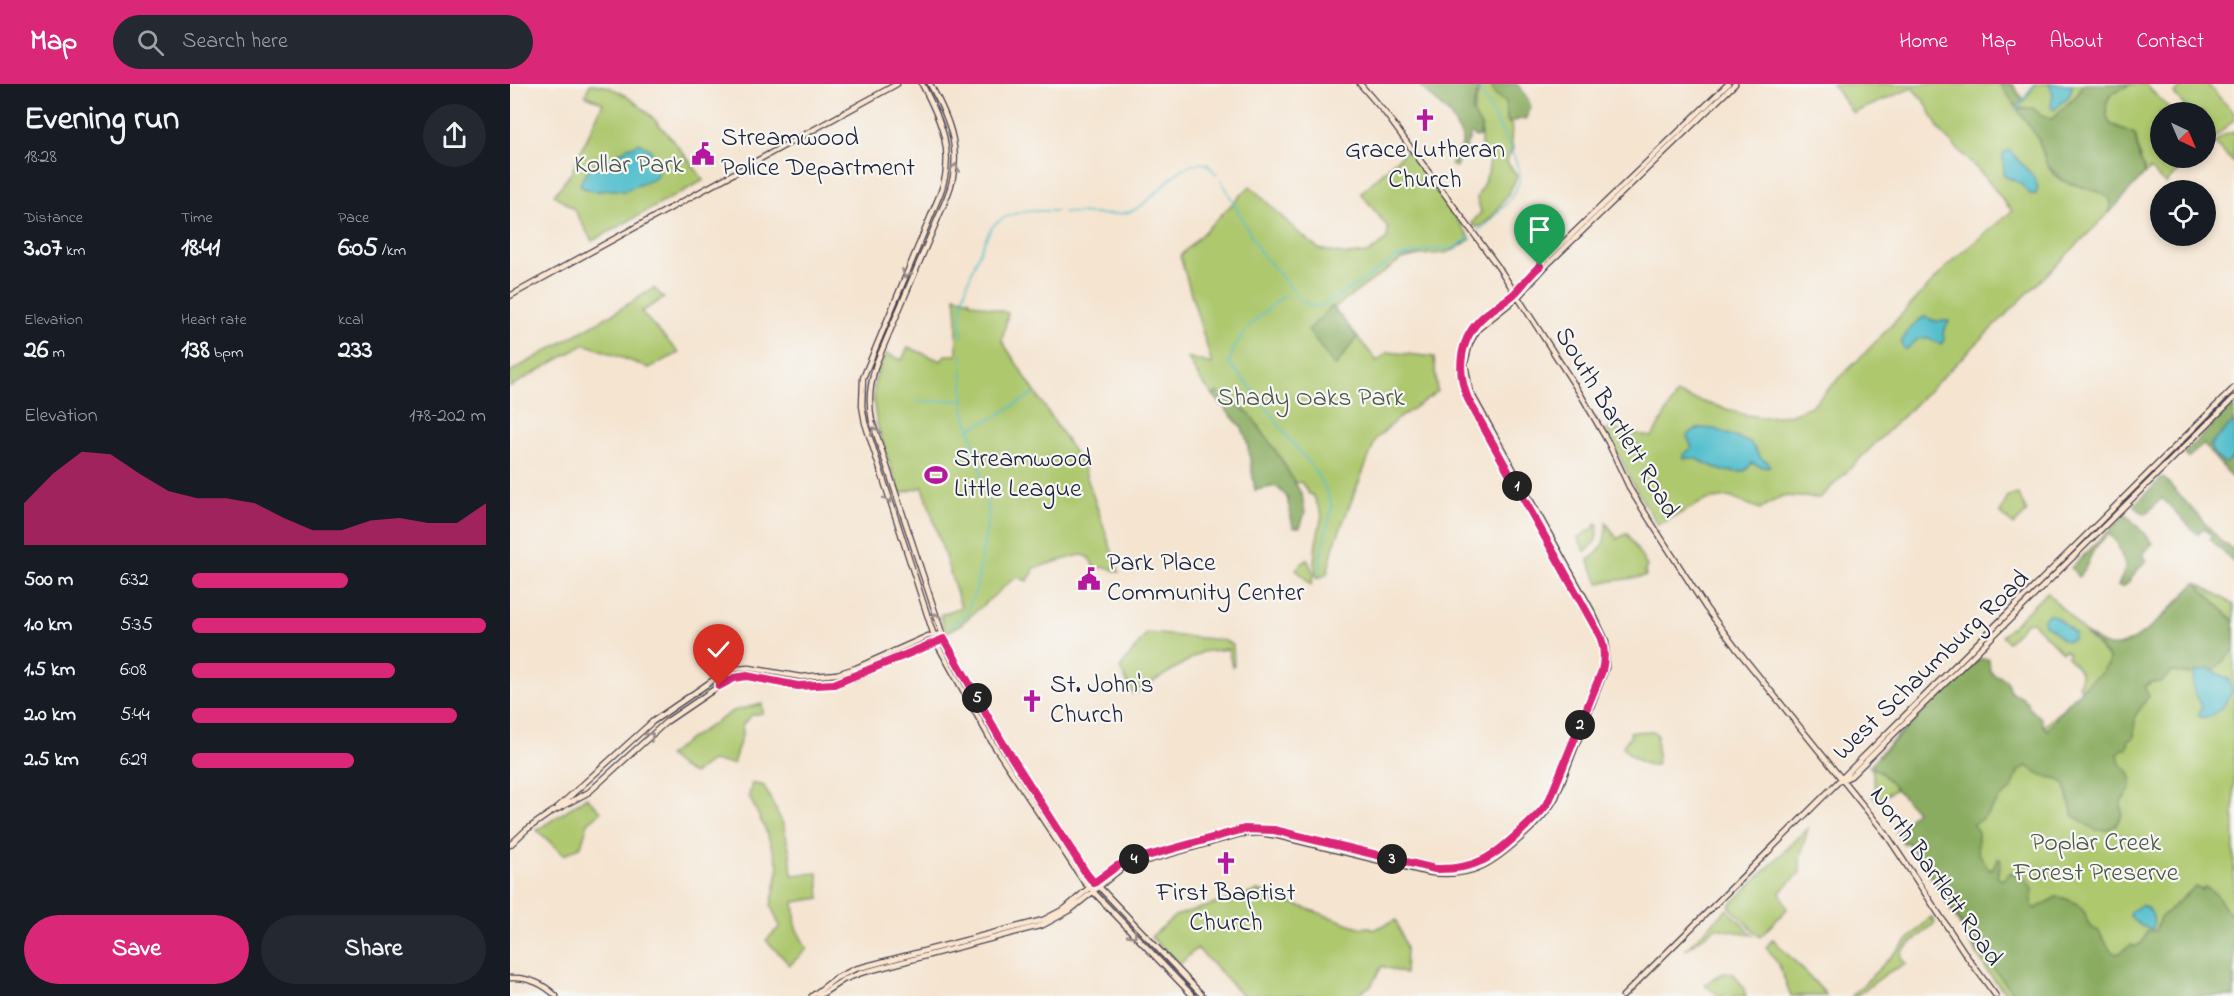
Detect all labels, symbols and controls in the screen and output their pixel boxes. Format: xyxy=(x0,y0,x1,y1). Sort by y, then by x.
search box xyxy=(113,15,533,69)
text: Map xyxy=(30,22,77,63)
icon: search xyxy=(134,26,167,59)
text: Search here xyxy=(182,26,288,58)
text: Home xyxy=(1899,27,1948,57)
text: Map xyxy=(1981,27,2016,57)
text: About xyxy=(2049,27,2103,57)
text: Contact xyxy=(2136,27,2204,57)
text: Evening run xyxy=(24,96,179,144)
north arrow xyxy=(2150,102,2216,168)
map controls xyxy=(2150,102,2216,246)
button: share xyxy=(423,104,486,167)
church icon: Grace Lutheran Church xyxy=(1412,107,1438,133)
place label: Streamwood Police Department xyxy=(721,120,915,188)
place label: Grace Lutheran Church xyxy=(1345,132,1505,200)
public building icon: Streamwood Police Department xyxy=(690,141,716,167)
text: 18:28 xyxy=(24,143,57,172)
park label: Kollar Park xyxy=(574,147,684,185)
one-way arrow xyxy=(948,163,960,173)
button: locate xyxy=(2150,180,2216,246)
pin xyxy=(1514,204,1565,266)
text: Distance xyxy=(24,206,83,230)
text: Time xyxy=(181,206,213,230)
text: Pace xyxy=(338,206,369,230)
icon: arrive xyxy=(1523,213,1556,246)
text: 3.07 xyxy=(24,230,62,268)
text: 18:41 xyxy=(181,230,220,268)
text: 6:05 xyxy=(338,230,378,268)
text: km xyxy=(62,239,85,263)
text: /km xyxy=(378,239,406,263)
one-way arrow xyxy=(901,267,913,278)
text: Elevation xyxy=(24,308,83,332)
text: Heart rate xyxy=(181,308,247,332)
text: kcal xyxy=(338,308,363,332)
street label: South Bartlett Road xyxy=(1544,320,1688,526)
text: 26 xyxy=(24,332,48,370)
text: 138 xyxy=(181,332,210,370)
text: 233 xyxy=(338,332,372,370)
text: m xyxy=(48,341,65,365)
text: bpm xyxy=(210,341,243,365)
park label: Shady Oaks Park xyxy=(1217,380,1406,418)
text: Elevation xyxy=(24,402,98,431)
text: 178–202 m xyxy=(409,402,486,431)
one-way arrow xyxy=(870,426,883,437)
place label: Streamwood Little League xyxy=(954,441,1092,509)
sports icon: Streamwood Little League xyxy=(923,462,949,488)
pin: 1 xyxy=(1502,471,1532,501)
text: 1 xyxy=(1514,474,1520,498)
one-way arrow xyxy=(882,493,894,504)
place label: Park Place Community Center xyxy=(1107,545,1305,613)
street label: West Schaumburg Road xyxy=(1825,561,2039,770)
text: 500 m xyxy=(24,566,73,595)
text: 6:32 xyxy=(120,566,149,595)
public building icon: Park Place Community Center xyxy=(1076,566,1102,592)
text: 1.0 km xyxy=(24,611,72,640)
text: 5:35 xyxy=(120,611,153,640)
one-way arrow xyxy=(931,612,943,623)
pin xyxy=(693,624,744,686)
icon: check xyxy=(702,633,735,666)
text: 1.5 km xyxy=(24,656,75,685)
text: 6:08 xyxy=(120,656,147,685)
place label: St. John's Church xyxy=(1050,667,1154,735)
pin: 5 xyxy=(962,683,992,713)
text: 5 xyxy=(972,686,982,710)
church icon: St. John's Church xyxy=(1019,688,1045,714)
text: 2.0 km xyxy=(24,701,76,730)
text: 5:44 xyxy=(120,701,150,730)
pin: 2 xyxy=(1565,710,1595,740)
text: 2 xyxy=(1576,713,1584,737)
one-way arrow xyxy=(643,732,653,743)
text: 2.5 km xyxy=(24,746,79,775)
text: 6:29 xyxy=(120,746,146,775)
street label: North Bartlett Road xyxy=(1859,779,2011,975)
park label: Poplar Creek Forest Preserve xyxy=(2013,825,2179,893)
pin: 4 xyxy=(1119,844,1149,874)
pin: 3 xyxy=(1377,844,1407,874)
text: 4 xyxy=(1131,847,1137,871)
text: 3 xyxy=(1389,847,1395,871)
church icon: First Baptist Church xyxy=(1213,850,1239,876)
place label: First Baptist Church xyxy=(1155,875,1296,943)
button: Save xyxy=(24,915,249,984)
button: Share xyxy=(261,915,486,984)
one-way arrow xyxy=(1126,926,1137,937)

